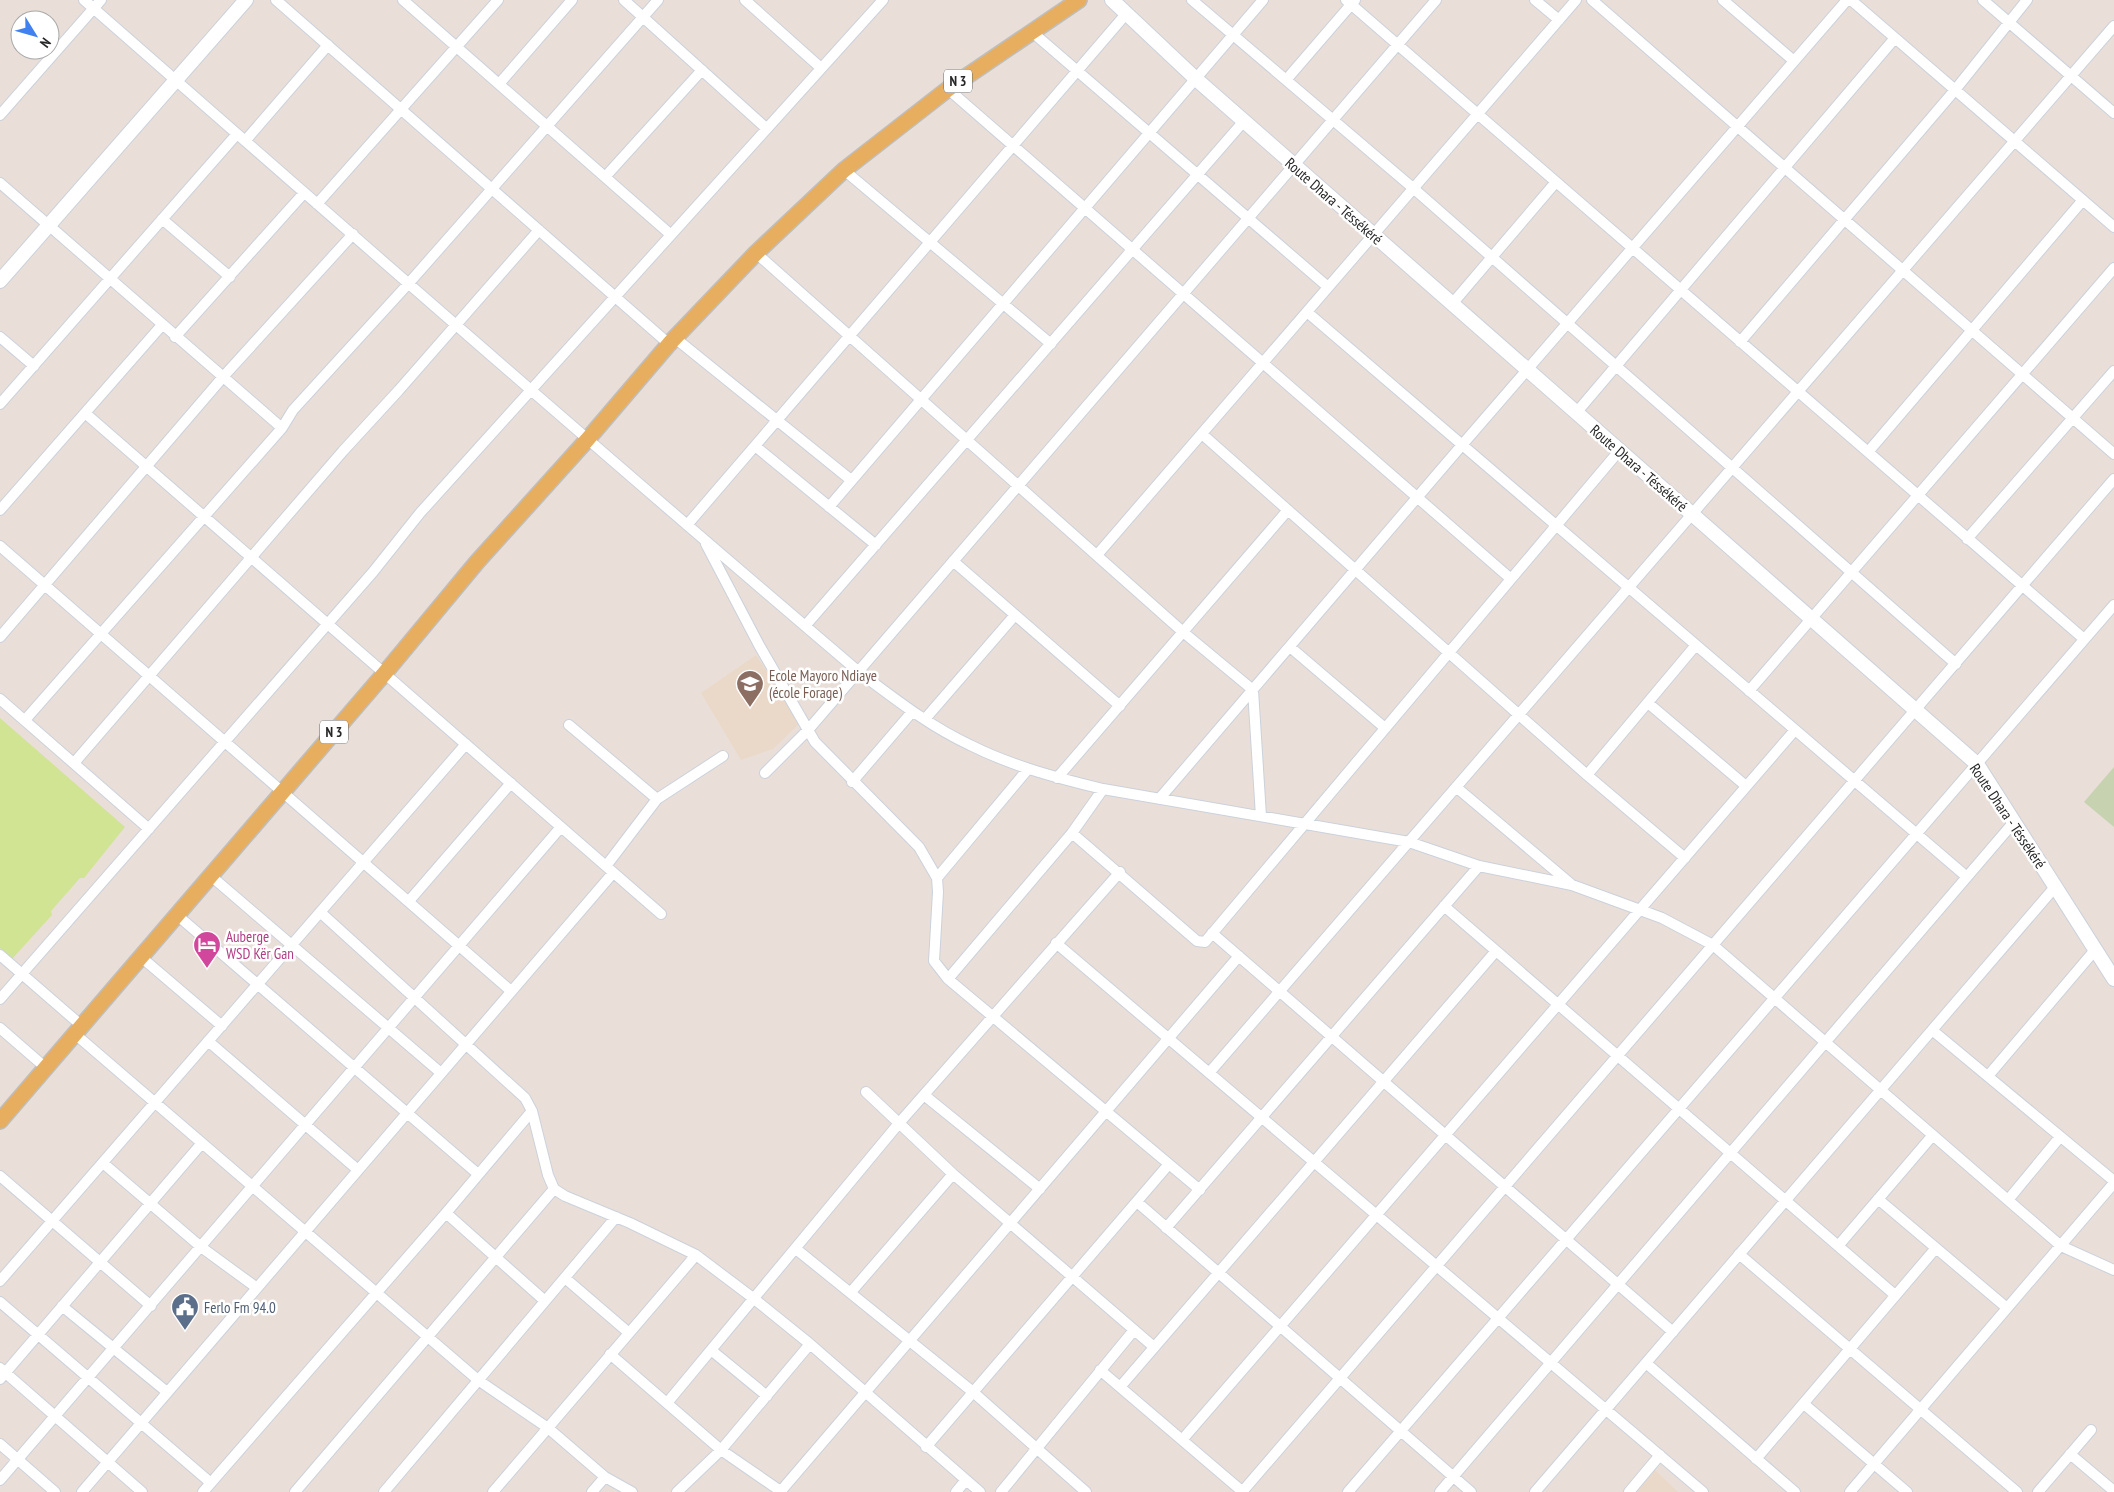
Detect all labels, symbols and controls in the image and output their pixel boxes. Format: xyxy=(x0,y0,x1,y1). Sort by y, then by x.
north arrow xyxy=(10,10,60,60)
text: N xyxy=(36,34,55,51)
road number: N 3 xyxy=(944,70,972,92)
street label: Route Dhara - Téssékéré xyxy=(1281,154,1387,248)
street label: Route Dhara - Téssékéré xyxy=(1586,421,1692,515)
place label: Ecole Mayoro Ndiaye (école Forage) xyxy=(769,666,877,702)
school or university icon: Ecole Mayoro Ndiaye (école Forage) xyxy=(735,669,765,708)
road number: N 3 xyxy=(320,720,348,744)
street label: Route Dhara - Téssékéré xyxy=(1966,760,2050,872)
place label: Auberge WSD Kër Gan xyxy=(226,927,294,963)
hotel icon: Auberge WSD Kër Gan xyxy=(192,930,222,969)
public building icon: Ferlo Fm 94.0 xyxy=(170,1292,200,1331)
place label: Ferlo Fm 94.0 xyxy=(204,1298,276,1317)

